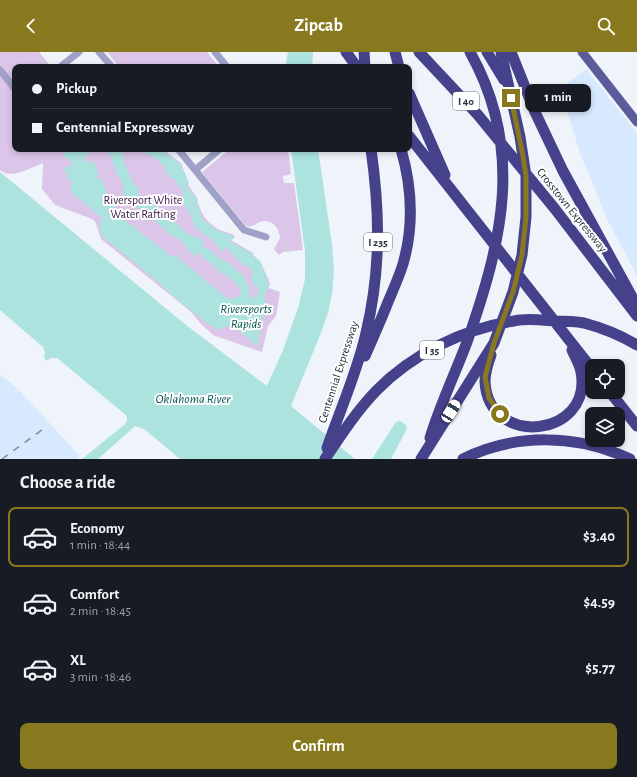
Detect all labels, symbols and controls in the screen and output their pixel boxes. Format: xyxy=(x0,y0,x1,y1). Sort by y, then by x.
icon: back xyxy=(20,15,42,37)
icon: search xyxy=(595,15,617,37)
text: Zipcab xyxy=(294,17,343,35)
text: Pickup xyxy=(56,81,97,96)
callout: 1 min xyxy=(525,84,591,112)
route end xyxy=(502,89,520,107)
text: 1 min xyxy=(544,91,572,104)
road number: I 40 xyxy=(453,92,479,110)
text: Centennial Expressway xyxy=(56,120,194,135)
street label: Crosstown Expressway xyxy=(534,166,609,255)
park label: Riversport White Water Rafting xyxy=(104,194,182,220)
road number: I 235 xyxy=(364,233,392,251)
water label: Riversports Rapids xyxy=(220,303,272,331)
street label: Centennial Expressway xyxy=(316,320,361,425)
road number: I 35 xyxy=(420,341,444,359)
map controls xyxy=(585,359,625,447)
button: locate xyxy=(585,359,625,399)
water label: Oklahoma River xyxy=(155,393,231,406)
car xyxy=(440,398,462,424)
route start xyxy=(491,405,509,423)
button: layers xyxy=(585,407,625,447)
text: Choose a ride xyxy=(20,474,115,492)
icon: car xyxy=(22,519,58,555)
text: Economy xyxy=(70,521,124,536)
text: $3.40 xyxy=(583,529,615,544)
text: 1 min · 18:44 xyxy=(70,539,130,552)
icon: car xyxy=(22,585,58,621)
text: Comfort xyxy=(70,587,119,602)
text: $4.59 xyxy=(584,595,615,610)
text: 2 min · 18:45 xyxy=(70,605,131,618)
icon: car xyxy=(22,651,58,687)
text: XL xyxy=(70,653,86,668)
text: $5.77 xyxy=(585,661,615,676)
text: 3 min · 18:46 xyxy=(70,671,131,684)
button: Confirm xyxy=(20,723,617,769)

